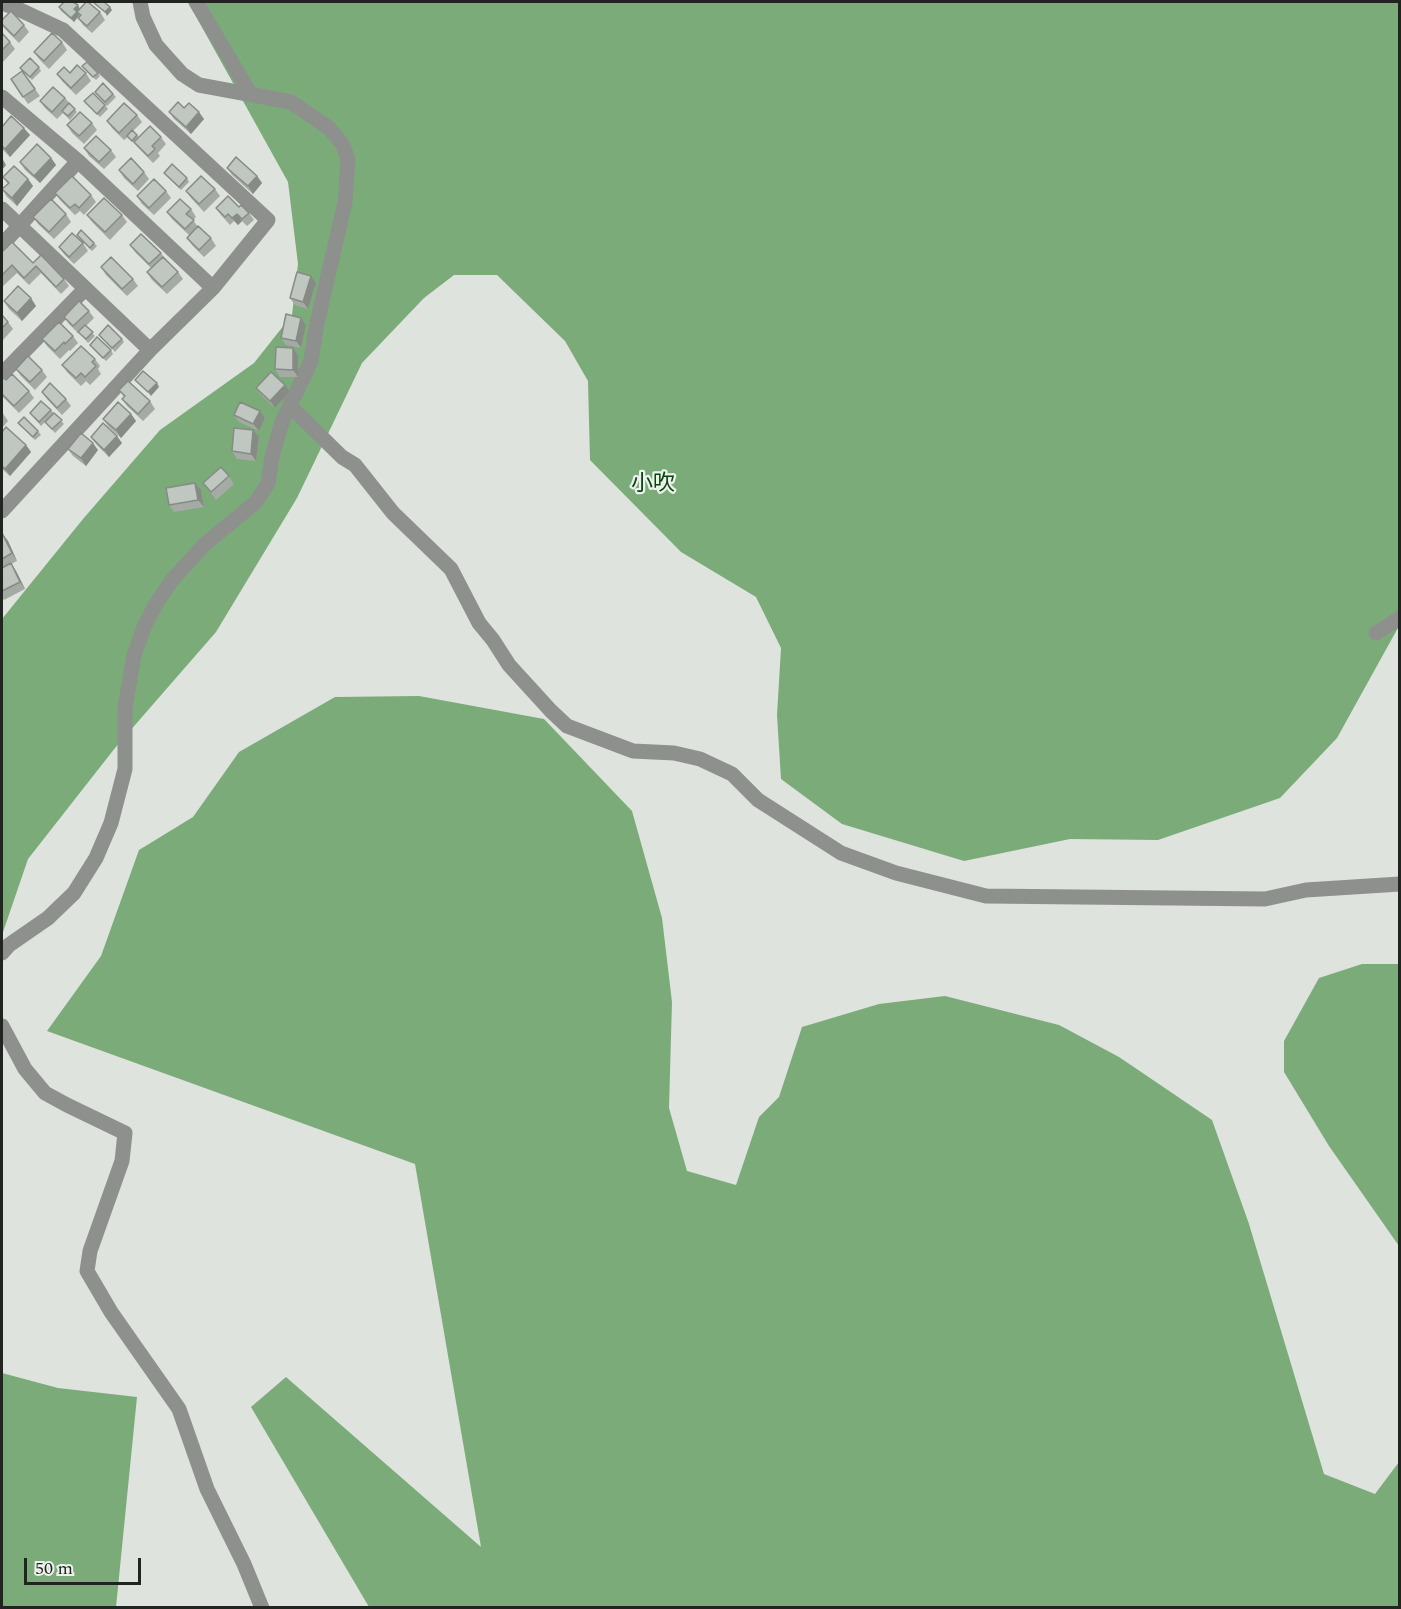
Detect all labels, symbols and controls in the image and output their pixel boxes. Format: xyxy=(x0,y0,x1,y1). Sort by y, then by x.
district label: 小吹 xyxy=(631,473,675,499)
scale bar xyxy=(27,1546,144,1584)
text: 50 m xyxy=(35,1555,73,1582)

